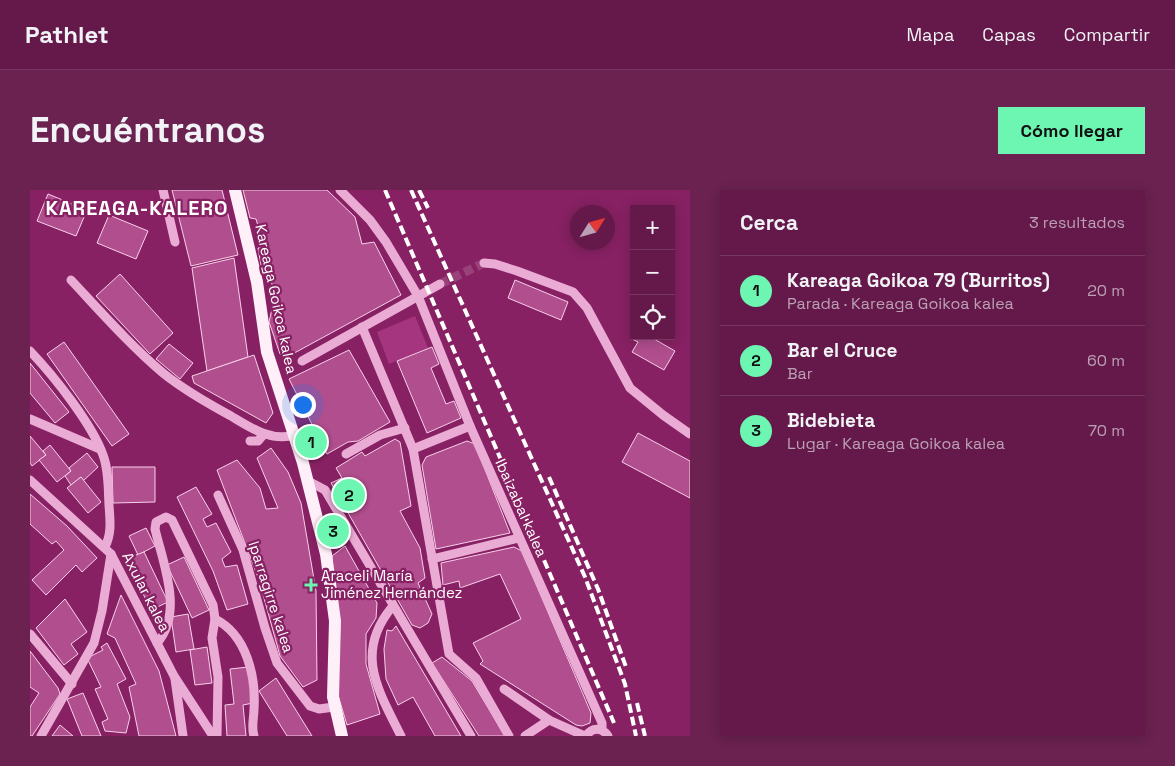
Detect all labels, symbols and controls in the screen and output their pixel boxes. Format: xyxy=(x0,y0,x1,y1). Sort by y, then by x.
text: Pathlet xyxy=(25,19,109,50)
text: Mapa xyxy=(906,23,954,46)
text: Capas xyxy=(982,23,1036,46)
text: Compartir xyxy=(1064,23,1150,46)
button: Cómo llegar xyxy=(998,107,1145,154)
text: Encuéntranos xyxy=(30,108,265,152)
district label: KAREAGA-KALERO xyxy=(45,195,229,221)
north arrow xyxy=(570,205,615,250)
map controls xyxy=(630,205,675,340)
button: + xyxy=(630,205,675,250)
text: Cerca xyxy=(740,209,798,236)
text: 3 resultados xyxy=(1029,212,1125,233)
street label: Kareaga Goikoa kalea xyxy=(251,222,302,376)
button: − xyxy=(630,250,675,295)
text: Kareaga Goikoa 79 (Burritos) xyxy=(787,268,1050,293)
text: 1 xyxy=(752,280,760,301)
text: 20 m xyxy=(1087,280,1125,301)
text: Parada · Kareaga Goikoa kalea xyxy=(787,293,1014,314)
button: locate xyxy=(630,295,675,340)
text: Bar el Cruce xyxy=(787,338,897,363)
text: 2 xyxy=(751,350,761,371)
text: 60 m xyxy=(1087,350,1125,371)
text: Bar xyxy=(787,363,813,384)
your location xyxy=(290,392,316,418)
text: Bidebieta xyxy=(787,408,875,433)
text: 3 xyxy=(751,420,761,441)
text: 70 m xyxy=(1088,420,1125,441)
pin: 1 xyxy=(295,423,327,461)
text: Lugar · Kareaga Goikoa kalea xyxy=(787,433,1005,454)
street label: Ibaizabal kalea xyxy=(491,456,552,560)
pin: 2 xyxy=(333,476,365,514)
pin: 3 xyxy=(317,512,349,550)
street label: Iparragirre kalea xyxy=(244,539,299,655)
street label: Axular kalea xyxy=(118,549,175,635)
place label: Araceli María Jiménez Hernández xyxy=(321,566,462,602)
marker: Araceli María Jiménez Hernández xyxy=(305,579,317,591)

